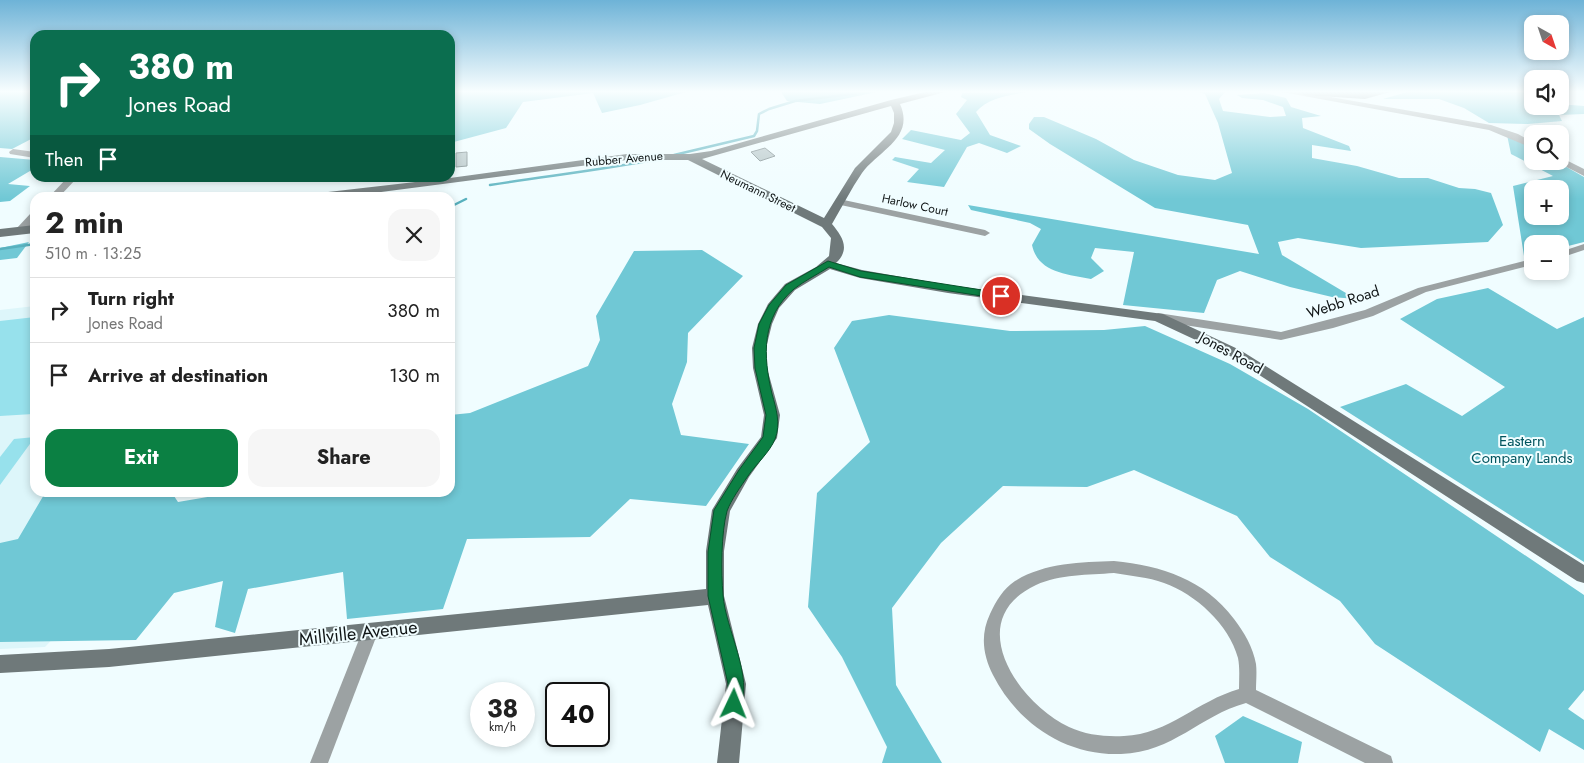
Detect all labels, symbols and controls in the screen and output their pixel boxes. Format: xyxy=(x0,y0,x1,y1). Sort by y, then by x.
north arrow xyxy=(1524,15,1569,60)
map controls xyxy=(1524,15,1569,280)
text: 380 m xyxy=(128,42,234,92)
icon: right xyxy=(45,50,110,115)
button: sound xyxy=(1524,70,1569,115)
text: Jones Road xyxy=(128,88,231,120)
button: search xyxy=(1524,125,1569,170)
icon: arrive xyxy=(94,145,122,173)
text: Then xyxy=(45,146,84,173)
street label: Rubber Avenue xyxy=(584,147,664,171)
street label: Neumann Street xyxy=(717,165,799,217)
button: + xyxy=(1524,180,1569,225)
street label: Harlow Court xyxy=(880,189,950,221)
text: 2 min xyxy=(45,201,124,244)
button: close xyxy=(388,209,440,261)
button: − xyxy=(1524,235,1569,280)
text: 510 m · 13:25 xyxy=(45,242,141,265)
pin xyxy=(980,275,1022,317)
street label: Webb Road xyxy=(1304,280,1382,324)
icon: arrive xyxy=(987,282,1015,310)
text: Turn right xyxy=(88,285,174,312)
icon: right xyxy=(45,296,73,324)
text: 380 m xyxy=(387,297,440,324)
text: Jones Road xyxy=(88,312,163,335)
street label: Jones Road xyxy=(1193,325,1267,380)
icon: arrive xyxy=(45,361,73,389)
text: Arrive at destination xyxy=(88,362,268,389)
text: 130 m xyxy=(389,362,440,389)
button: Exit xyxy=(45,429,238,487)
button: Share xyxy=(248,429,440,487)
park label: Eastern Company Lands xyxy=(1471,430,1573,469)
street label: Millville Avenue xyxy=(297,614,419,652)
position arrow xyxy=(707,677,759,729)
speed limit sign: 40 xyxy=(545,682,610,747)
text: 38 xyxy=(487,690,518,726)
text: km/h xyxy=(489,718,516,736)

